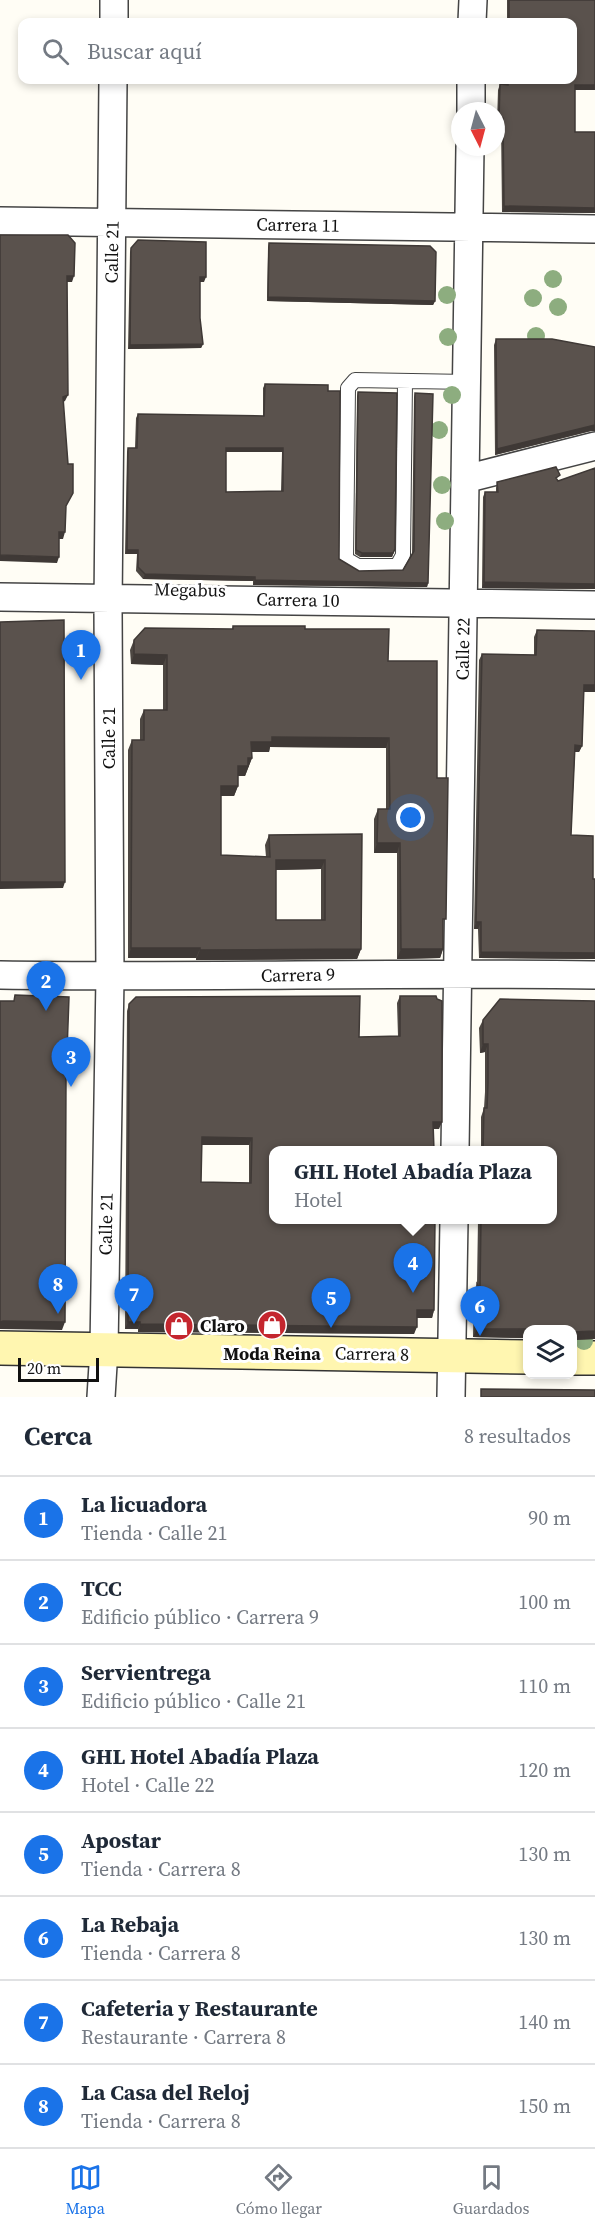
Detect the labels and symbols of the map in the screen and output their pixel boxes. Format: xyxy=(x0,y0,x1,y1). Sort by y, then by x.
north arrow xyxy=(451,102,505,156)
street label: Carrera 11 xyxy=(256,211,340,238)
street label: Calle 21 xyxy=(98,220,125,284)
street label: Megabus xyxy=(154,576,226,603)
street label: Carrera 10 xyxy=(256,586,340,613)
street label: Calle 22 xyxy=(449,617,476,681)
pin: 1 xyxy=(62,630,100,680)
street label: Calle 21 xyxy=(96,707,121,769)
your location xyxy=(396,803,425,832)
street label: Carrera 9 xyxy=(261,961,335,988)
pin: 2 xyxy=(26,962,66,1011)
pin: 3 xyxy=(52,1038,90,1087)
street label: Calle 21 xyxy=(92,1192,119,1256)
pin: 4 xyxy=(394,1244,432,1293)
pin: 8 xyxy=(38,1264,78,1314)
pin: 7 xyxy=(114,1274,154,1324)
pin: 5 xyxy=(312,1278,350,1328)
pin: 6 xyxy=(460,1286,500,1336)
shop icon: Moda Reina xyxy=(256,1309,288,1341)
shop icon: Claro xyxy=(163,1310,195,1342)
place label: Claro xyxy=(200,1313,245,1338)
street label: Carrera 8 xyxy=(335,1340,409,1367)
place label: Moda Reina xyxy=(223,1341,321,1366)
scale bar xyxy=(18,1355,99,1382)

